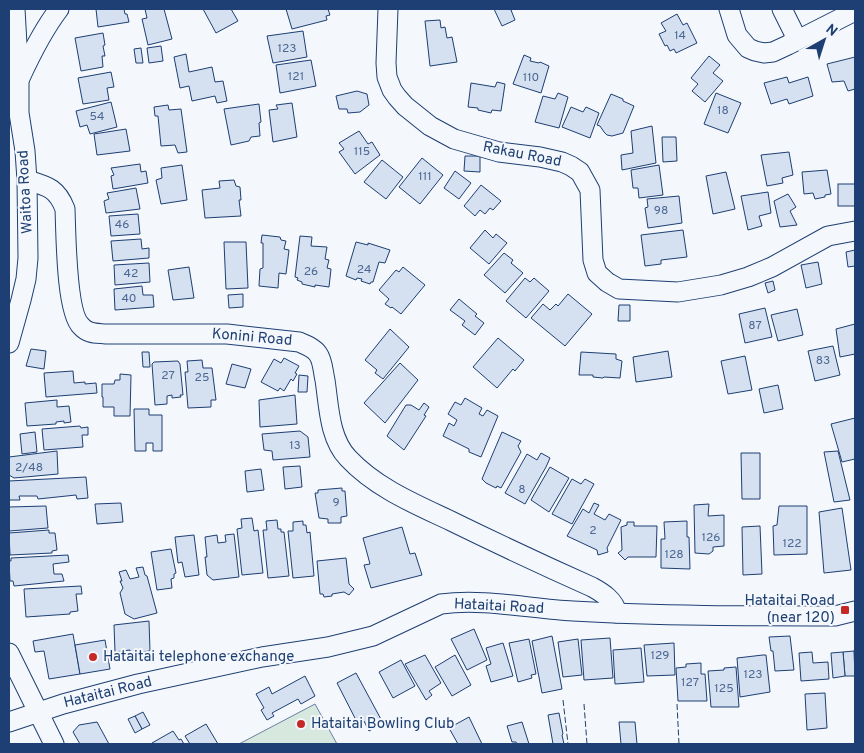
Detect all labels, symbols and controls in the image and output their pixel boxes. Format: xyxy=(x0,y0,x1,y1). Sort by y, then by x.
north arrow xyxy=(799,15,849,65)
text: N xyxy=(822,21,840,41)
house number: 14 xyxy=(674,28,686,44)
house number: 123 xyxy=(277,41,297,57)
house number: 121 xyxy=(288,69,304,85)
house number: 110 xyxy=(523,70,539,86)
house number: 18 xyxy=(717,103,729,119)
house number: 54 xyxy=(89,109,105,125)
street label: Rakau Road xyxy=(481,138,563,172)
house number: 115 xyxy=(354,144,370,160)
street label: Waitoa Road xyxy=(14,149,38,235)
house number: 111 xyxy=(418,169,432,185)
house number: 98 xyxy=(654,203,668,219)
house number: 46 xyxy=(115,217,129,233)
house number: 24 xyxy=(357,262,371,278)
house number: 26 xyxy=(304,264,318,280)
house number: 42 xyxy=(124,266,138,282)
house number: 40 xyxy=(121,291,137,307)
house number: 87 xyxy=(748,318,762,334)
street label: Konini Road xyxy=(211,325,293,351)
house number: 83 xyxy=(816,353,830,369)
house number: 27 xyxy=(161,368,175,384)
house number: 25 xyxy=(195,370,209,386)
house number: 13 xyxy=(289,438,301,454)
house number: 2/48 xyxy=(15,460,43,476)
house number: 8 xyxy=(518,482,526,498)
house number: 9 xyxy=(332,495,340,511)
house number: 2 xyxy=(589,523,597,539)
house number: 126 xyxy=(702,530,720,546)
house number: 122 xyxy=(782,536,802,552)
house number: 128 xyxy=(664,547,684,563)
place label: Hataitai Road (near 120) xyxy=(745,592,835,628)
street label: Hataitai Road xyxy=(453,595,545,619)
marker: Hataitai Road (near 120) xyxy=(839,604,851,616)
place label: Hataitai telephone exchange xyxy=(103,648,294,667)
house number: 129 xyxy=(651,648,669,664)
marker: Hataitai telephone exchange xyxy=(87,651,99,663)
house number: 123 xyxy=(743,667,763,683)
street label: Hataitai Road xyxy=(62,673,154,713)
house number: 127 xyxy=(681,675,699,691)
house number: 125 xyxy=(714,681,734,697)
place label: Hataitai Bowling Club xyxy=(311,715,455,734)
marker: Hataitai Bowling Club xyxy=(295,718,307,730)

